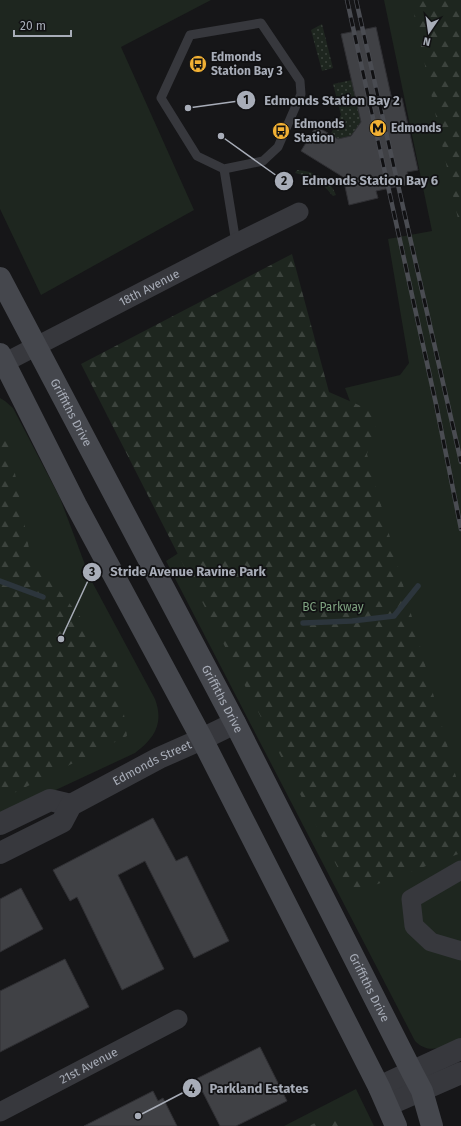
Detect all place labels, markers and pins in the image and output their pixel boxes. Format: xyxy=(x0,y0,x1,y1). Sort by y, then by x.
place label: Edmonds Station Bay 3 xyxy=(211,50,283,78)
bus stop icon: Edmonds Station Bay 3 xyxy=(188,54,208,74)
callout: Edmonds Station Bay 2 xyxy=(236,88,407,113)
place label: Edmonds Station xyxy=(294,117,345,145)
metro station icon: Edmonds xyxy=(368,118,388,138)
bus stop icon: Edmonds Station xyxy=(271,121,291,141)
place label: Edmonds xyxy=(391,121,442,135)
callout: Edmonds Station Bay 6 xyxy=(274,168,446,193)
callout: Stride Avenue Ravine Park xyxy=(82,559,274,584)
callout: Parkland Estates xyxy=(182,1076,317,1101)

